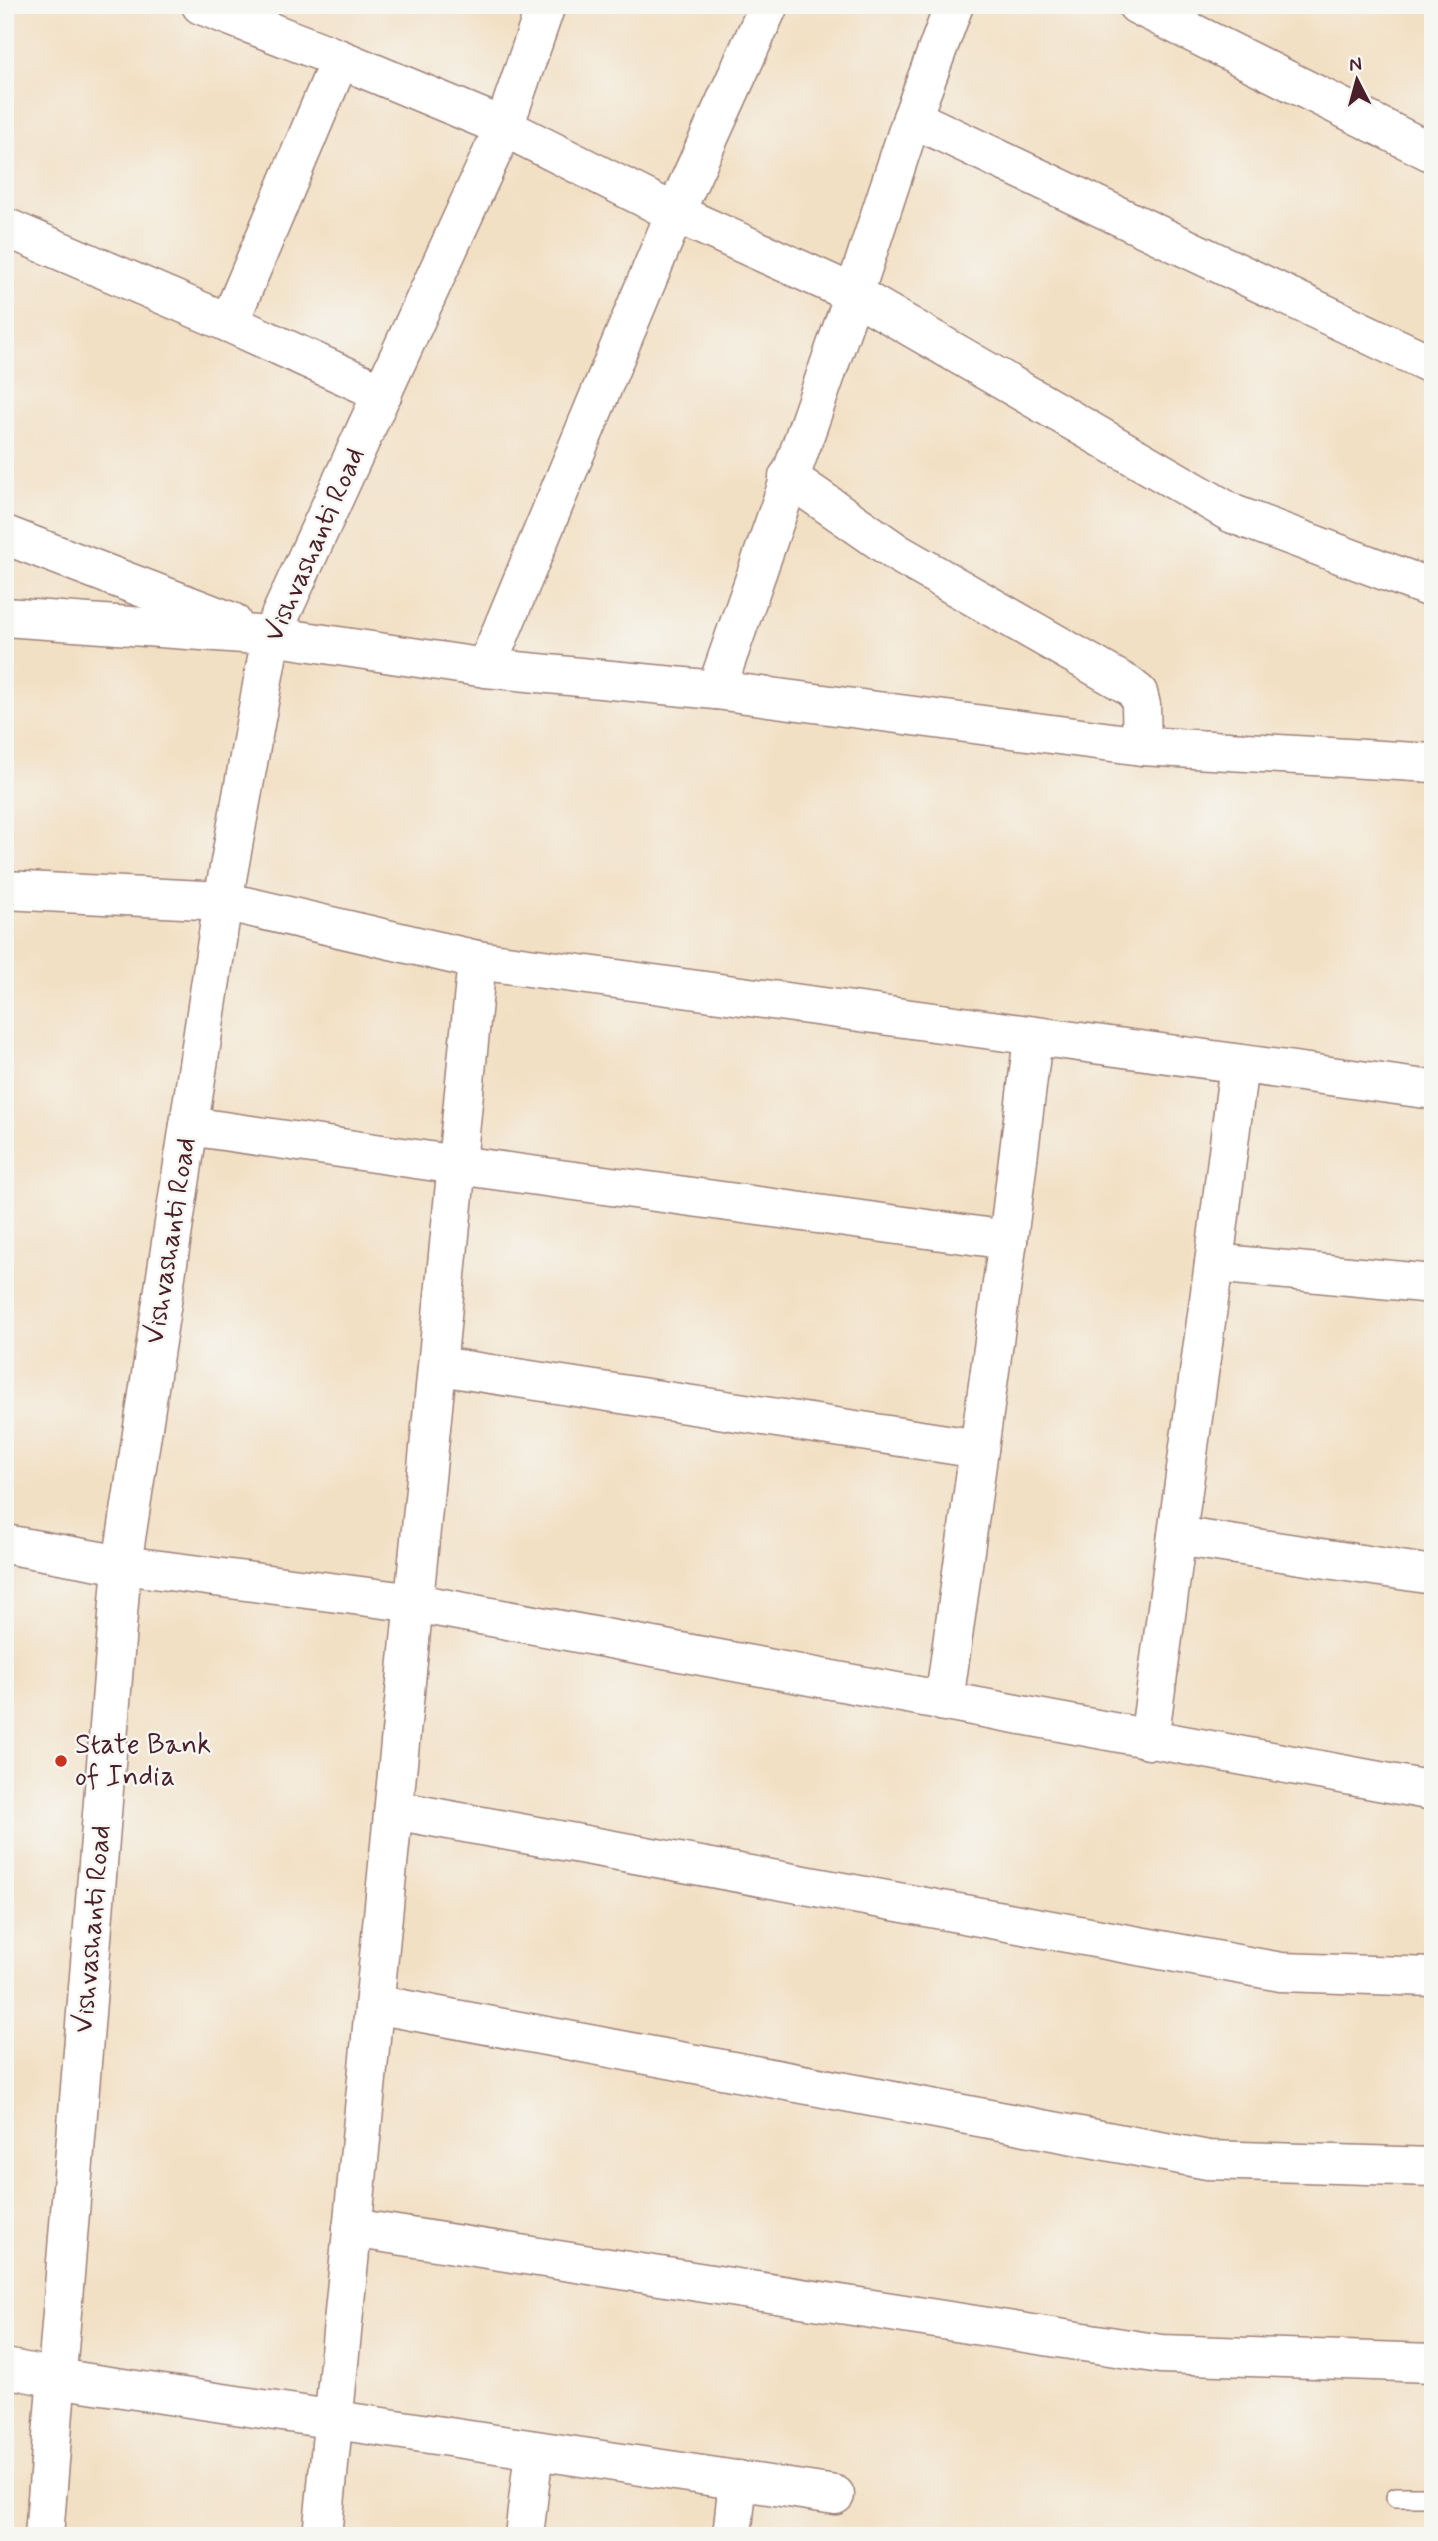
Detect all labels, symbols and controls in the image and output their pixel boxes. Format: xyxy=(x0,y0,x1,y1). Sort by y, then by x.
north arrow xyxy=(1322,46,1392,116)
text: N xyxy=(1348,51,1363,78)
street label: Vishvashanti Road xyxy=(256,442,374,648)
street label: Vishvashanti Road xyxy=(136,1135,206,1347)
place label: State Bank of India xyxy=(75,1727,211,1796)
marker: State Bank of India xyxy=(53,1753,69,1769)
street label: Vishvashanti Road xyxy=(65,1823,121,2035)

